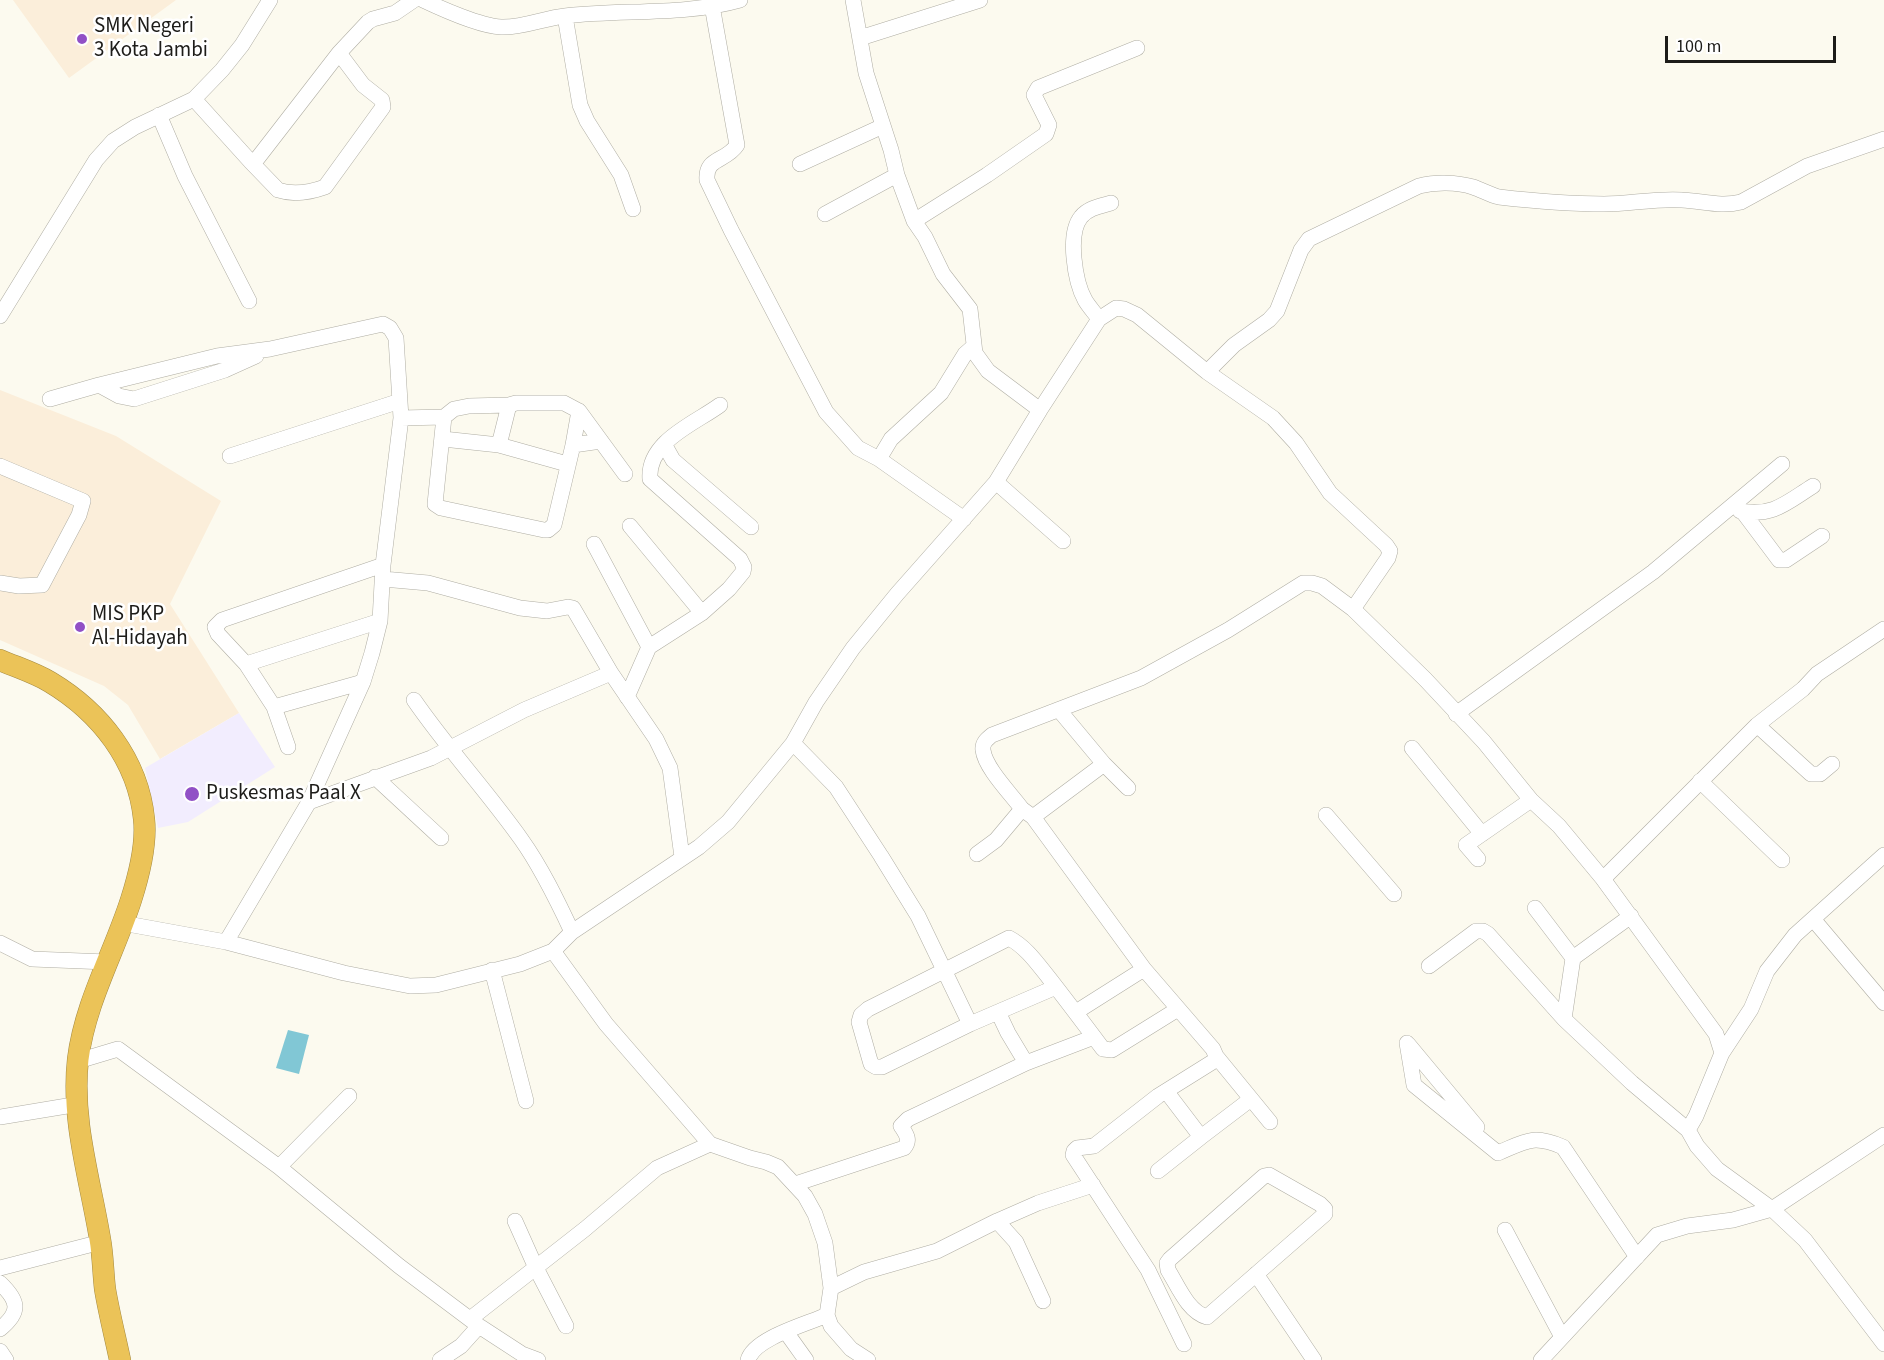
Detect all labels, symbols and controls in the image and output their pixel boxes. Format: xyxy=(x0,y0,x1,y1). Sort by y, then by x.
place label: SMK Negeri 3 Kota Jambi xyxy=(94,14,208,64)
scale bar xyxy=(1668,24,1839,62)
marker: SMK Negeri 3 Kota Jambi xyxy=(75,32,89,46)
text: 100 m xyxy=(1676,34,1721,59)
place label: MIS PKP Al-Hidayah xyxy=(92,602,188,652)
marker: MIS PKP Al-Hidayah xyxy=(73,620,87,634)
place label: Puskesmas Paal X xyxy=(206,781,361,807)
marker: Puskesmas Paal X xyxy=(183,785,201,803)

